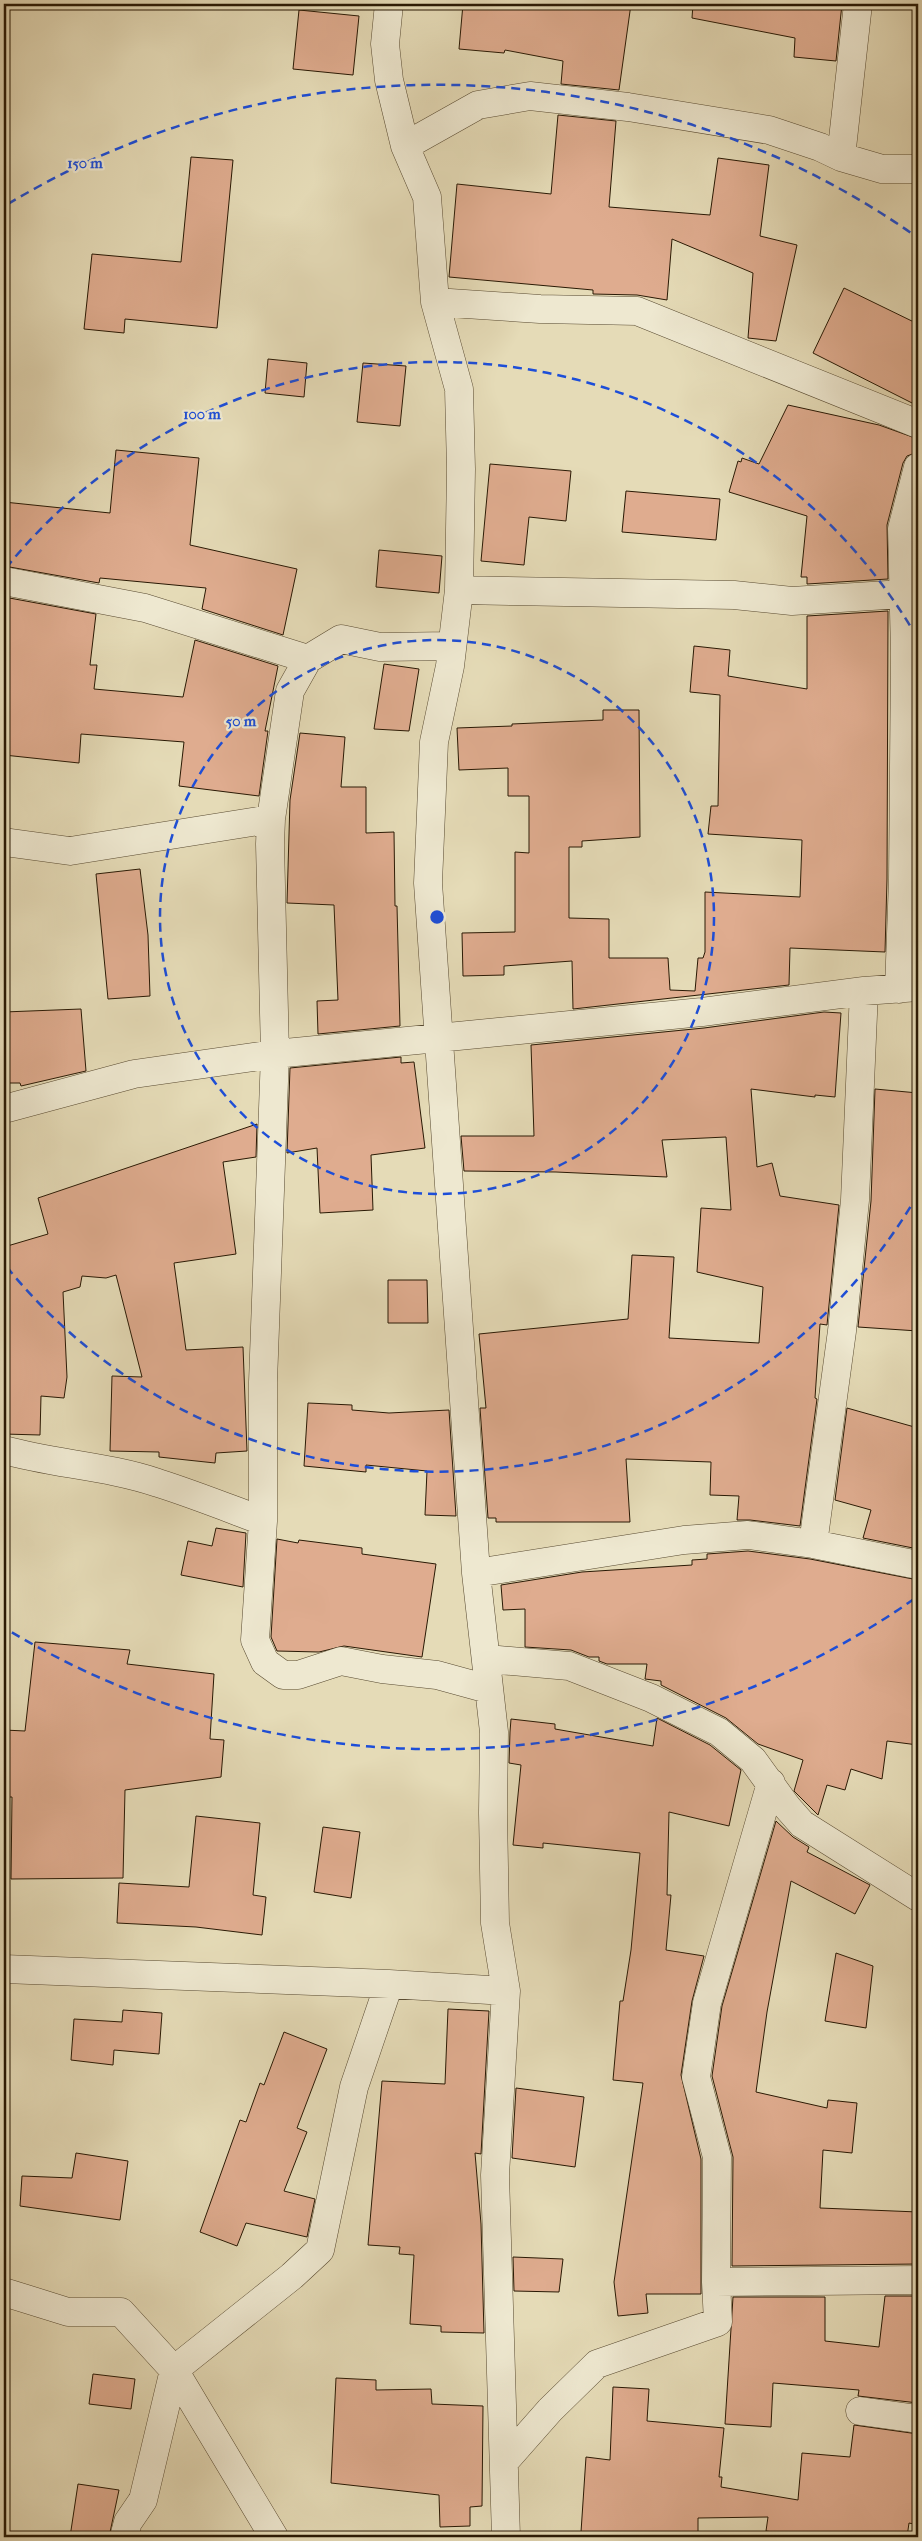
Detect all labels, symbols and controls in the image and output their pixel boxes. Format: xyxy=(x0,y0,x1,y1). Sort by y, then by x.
text: 150 m xyxy=(67,154,103,172)
text: 100 m xyxy=(183,405,221,423)
text: 50 m xyxy=(226,712,257,730)
centre of rings xyxy=(428,908,446,926)

